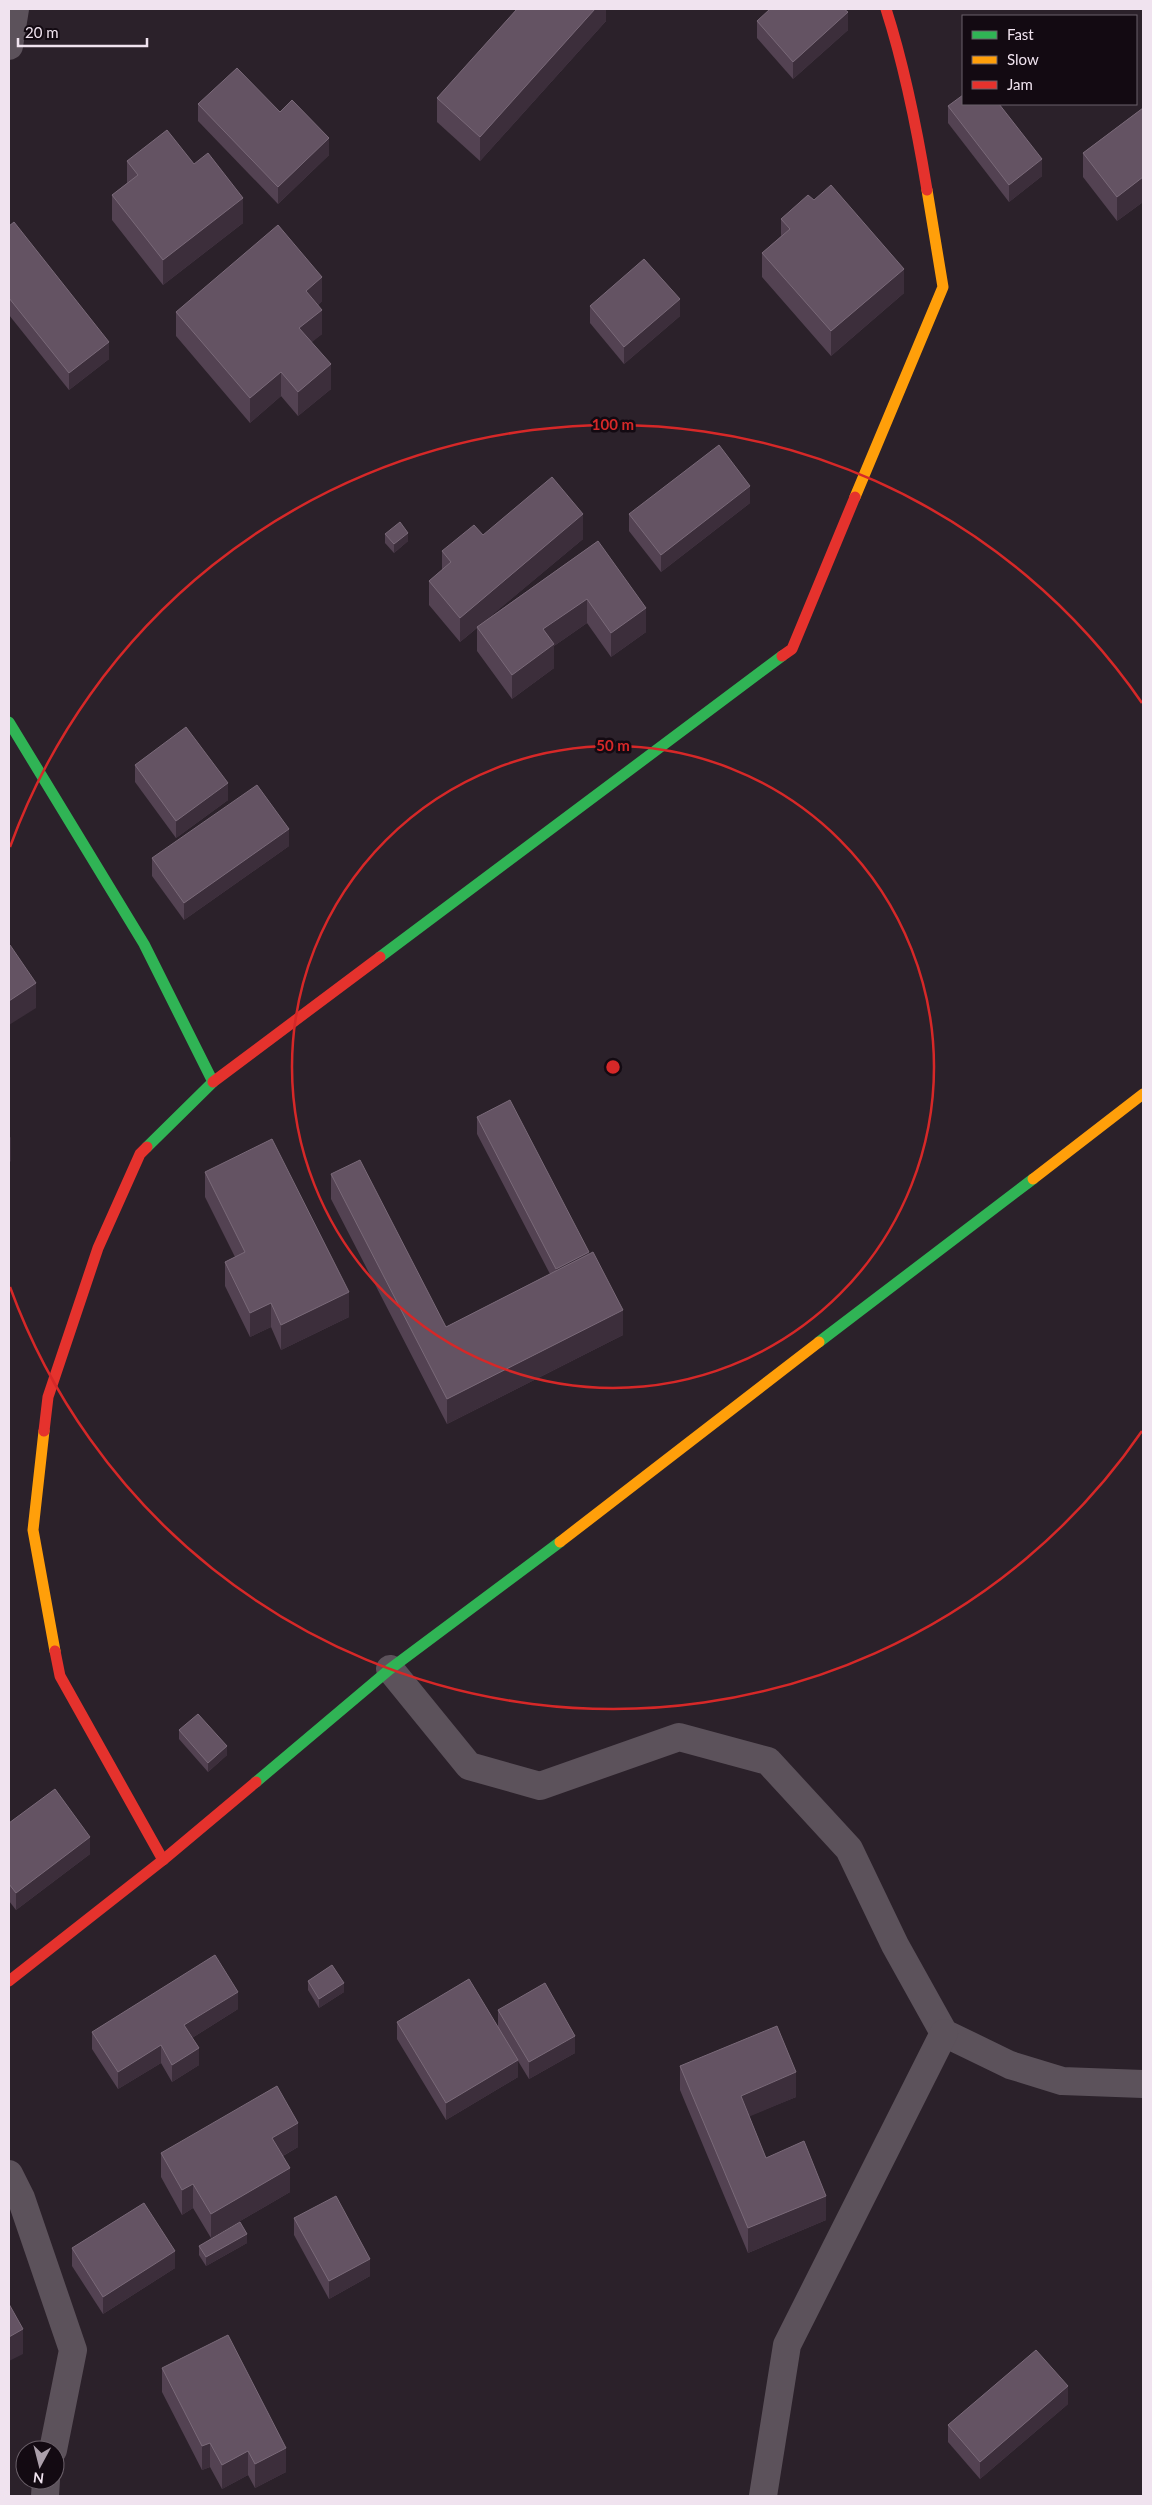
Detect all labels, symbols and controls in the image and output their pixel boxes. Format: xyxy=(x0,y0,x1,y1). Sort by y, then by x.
scale bar xyxy=(18,15,146,47)
legend xyxy=(962,15,1137,105)
text: 20 m xyxy=(25,23,59,41)
text: Fast xyxy=(1007,25,1034,43)
text: Slow xyxy=(1007,50,1039,68)
text: Jam xyxy=(1007,75,1033,93)
text: 100 m xyxy=(592,415,634,433)
text: 50 m xyxy=(596,736,630,754)
centre of rings xyxy=(604,1058,622,1076)
north arrow xyxy=(15,2440,65,2490)
text: N xyxy=(32,2469,45,2487)

